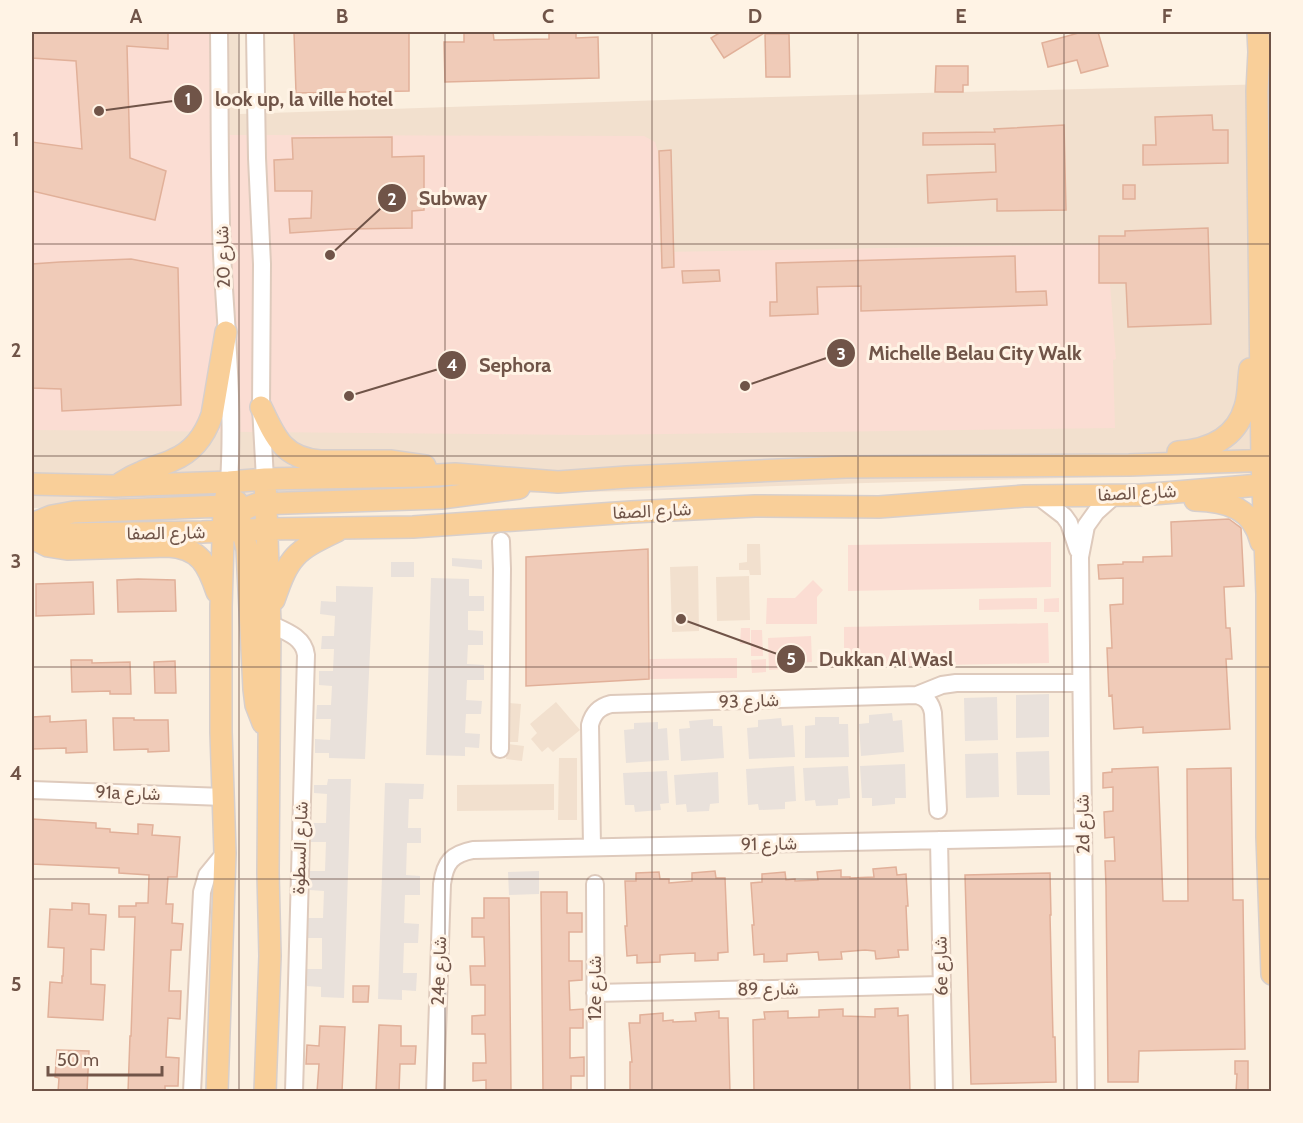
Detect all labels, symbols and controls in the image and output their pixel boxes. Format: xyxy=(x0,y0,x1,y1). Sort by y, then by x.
text: A xyxy=(130,4,143,28)
text: B xyxy=(336,4,348,28)
text: C xyxy=(542,4,554,28)
text: D xyxy=(748,4,762,28)
text: E xyxy=(955,4,967,28)
text: F xyxy=(1162,4,1173,28)
callout: look up, la ville hotel xyxy=(173,80,406,118)
text: look up, la ville hotel xyxy=(215,87,393,111)
text: 1 xyxy=(185,88,191,110)
text: 1 xyxy=(12,127,20,151)
callout: Subway xyxy=(377,179,499,217)
text: Subway xyxy=(419,186,488,210)
text: 2 xyxy=(387,188,397,210)
street label: شارع 20 xyxy=(211,225,236,288)
callout: Michelle Belau City Walk xyxy=(826,334,1094,372)
text: 2 xyxy=(11,338,21,362)
text: Michelle Belau City Walk xyxy=(868,341,1082,365)
text: 3 xyxy=(836,343,846,365)
callout: Sephora xyxy=(437,346,564,384)
text: Sephora xyxy=(479,353,551,377)
text: 4 xyxy=(446,354,458,376)
street label: شارع الصفا xyxy=(1097,480,1177,507)
street label: شارع الصفا xyxy=(612,498,692,525)
street label: شارع الصفا xyxy=(126,521,206,546)
text: 3 xyxy=(11,549,21,573)
callout: Dukkan Al Wasl xyxy=(776,640,965,678)
text: Dukkan Al Wasl xyxy=(819,647,953,671)
text: 5 xyxy=(786,648,796,670)
street label: شارع 93 xyxy=(719,689,780,714)
text: 4 xyxy=(10,761,22,785)
street label: 91a شارع xyxy=(95,781,161,806)
street label: 2d شارع xyxy=(1071,794,1096,854)
street label: شارع السطوة xyxy=(287,801,314,895)
street label: شارع 91 xyxy=(741,833,797,856)
street label: 24e شارع xyxy=(427,936,452,1006)
street label: 6e شارع xyxy=(929,936,954,996)
street label: 12e شارع xyxy=(584,956,607,1020)
text: 5 xyxy=(11,972,21,996)
street label: شارع 89 xyxy=(737,977,799,1002)
scale bar xyxy=(48,1039,162,1077)
text: 50 m xyxy=(57,1049,99,1071)

